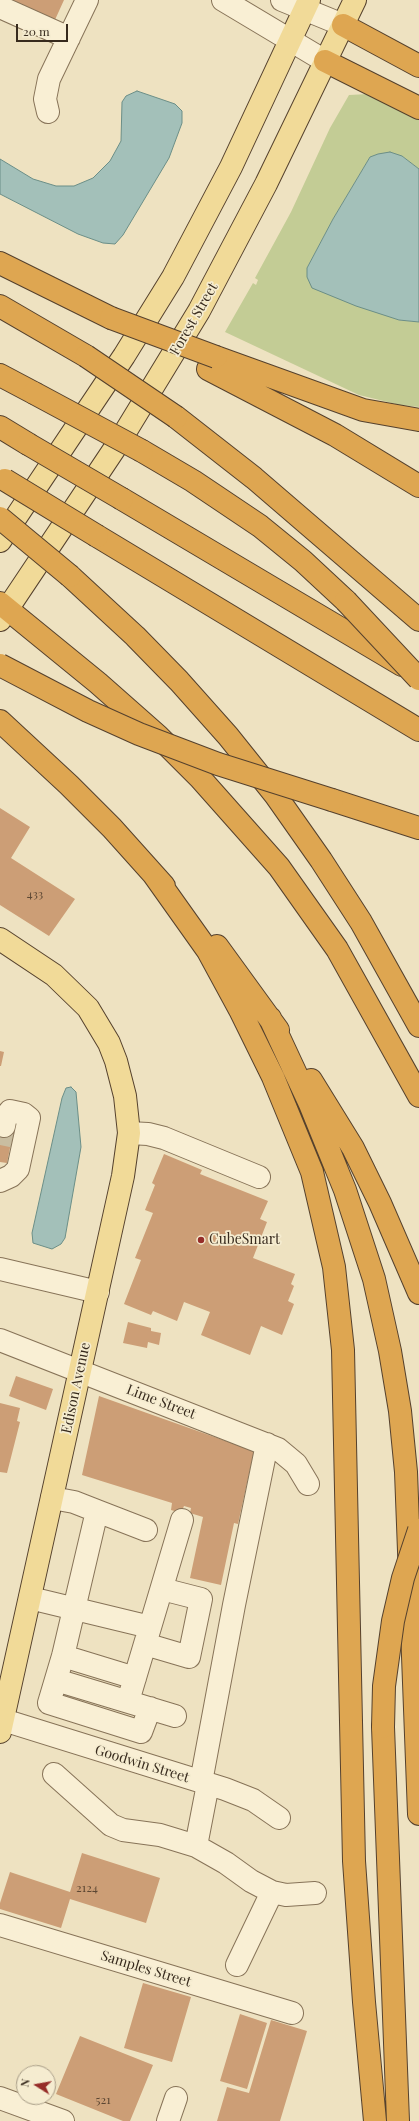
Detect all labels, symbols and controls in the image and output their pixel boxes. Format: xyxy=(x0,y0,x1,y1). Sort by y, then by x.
scale bar xyxy=(18,16,70,42)
text: 20 m xyxy=(23,23,50,39)
street label: Forest Street xyxy=(167,280,221,358)
house number: 433 xyxy=(27,887,43,901)
place label: CubeSmart xyxy=(209,1232,280,1248)
marker: CubeSmart xyxy=(196,1235,206,1245)
street label: Edison Avenue xyxy=(58,1341,94,1435)
street label: Lime Street xyxy=(124,1381,198,1423)
street label: Goodwin Street xyxy=(93,1742,191,1786)
house number: 2124 xyxy=(76,1881,98,1895)
street label: Samples Street xyxy=(99,1947,193,1991)
north arrow xyxy=(16,2065,56,2105)
text: N xyxy=(17,2077,33,2088)
house number: 521 xyxy=(95,2093,111,2107)

